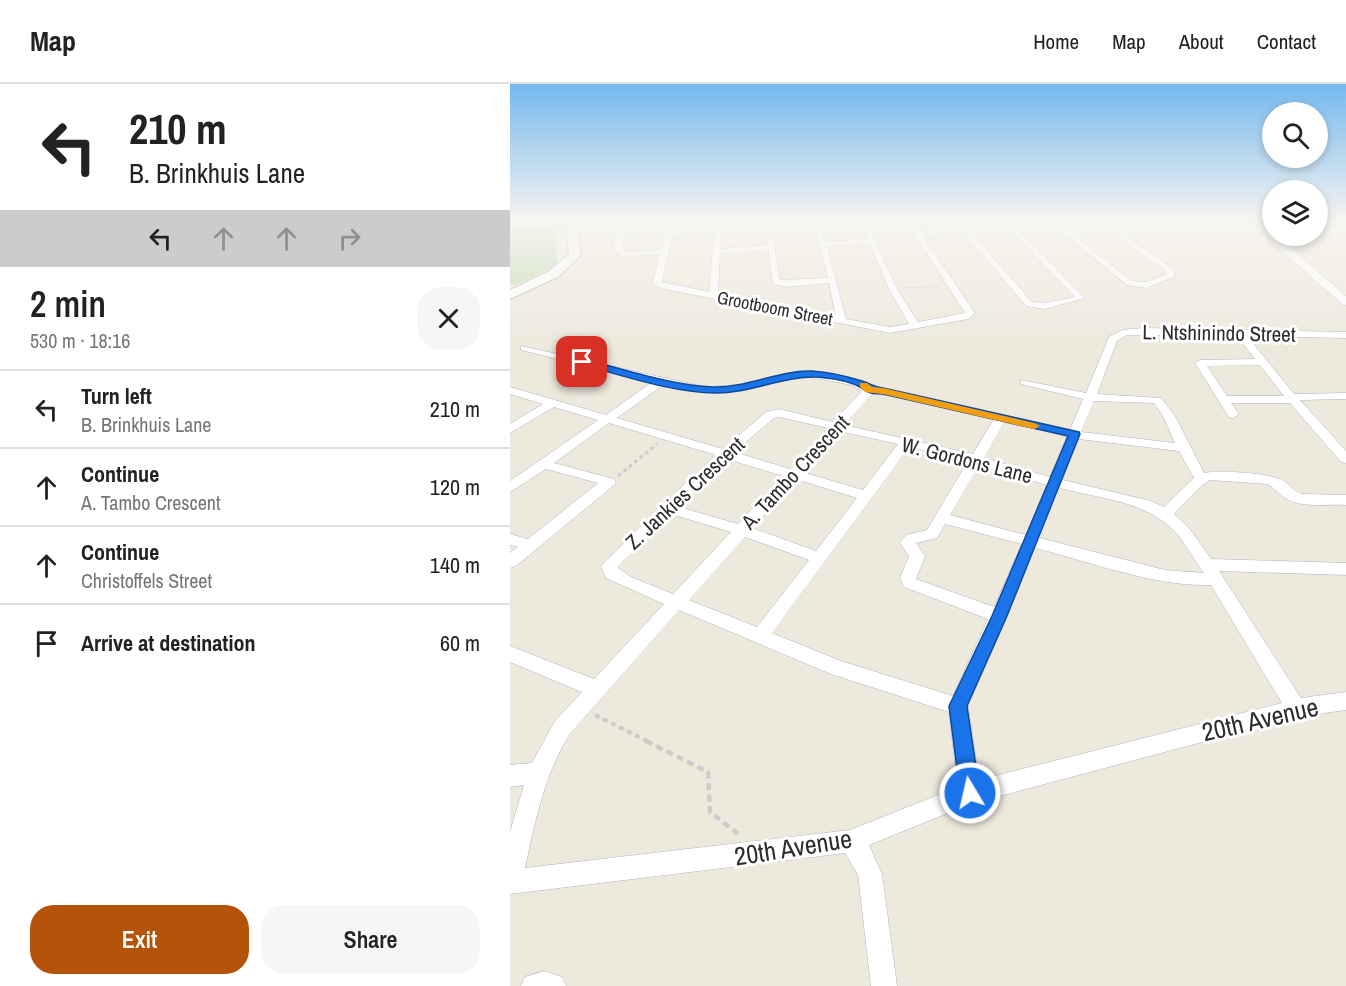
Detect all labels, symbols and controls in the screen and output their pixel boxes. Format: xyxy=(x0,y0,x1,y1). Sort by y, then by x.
text: Map xyxy=(30,22,76,60)
text: Home xyxy=(1033,27,1079,56)
text: Map xyxy=(1112,27,1146,56)
text: About xyxy=(1179,27,1224,56)
text: Contact xyxy=(1257,27,1316,56)
text: 210 m xyxy=(129,101,227,157)
map controls xyxy=(1262,102,1328,246)
button: search xyxy=(1262,102,1328,168)
icon: left xyxy=(30,108,108,186)
text: B. Brinkhuis Lane xyxy=(129,155,305,191)
button: layers xyxy=(1262,180,1328,246)
icon: left xyxy=(144,222,177,255)
icon: ahead xyxy=(207,222,240,255)
icon: ahead xyxy=(270,222,303,255)
icon: right xyxy=(333,222,366,255)
text: 2 min xyxy=(30,280,106,328)
street label: Grootboom Street xyxy=(715,285,835,331)
button: close xyxy=(417,287,480,350)
street label: L. Ntshinindo Street xyxy=(1142,317,1296,349)
text: 530 m · 18:16 xyxy=(30,327,130,354)
pin xyxy=(556,336,607,387)
icon: arrive xyxy=(565,345,598,378)
text: Turn left xyxy=(81,381,152,411)
icon: left xyxy=(30,393,63,426)
text: 210 m xyxy=(430,394,480,424)
street label: A. Tambo Crescent xyxy=(734,408,856,536)
text: B. Brinkhuis Lane xyxy=(81,411,211,438)
street label: Z. Jankies Crescent xyxy=(619,430,751,556)
street label: W. Gordons Lane xyxy=(898,430,1036,490)
text: Continue xyxy=(81,459,159,489)
icon: ahead xyxy=(30,471,63,504)
text: 120 m xyxy=(430,472,480,502)
text: A. Tambo Crescent xyxy=(81,489,221,516)
text: Continue xyxy=(81,537,159,567)
icon: ahead xyxy=(30,549,63,582)
text: 140 m xyxy=(430,550,480,580)
text: Christoffels Street xyxy=(81,567,212,594)
icon: arrive xyxy=(30,627,63,660)
text: Arrive at destination xyxy=(81,628,255,658)
text: 60 m xyxy=(440,628,480,658)
street label: 20th Avenue xyxy=(1198,689,1322,749)
position arrow xyxy=(938,761,1002,825)
street label: 20th Avenue xyxy=(732,820,854,874)
button: Exit xyxy=(30,905,249,974)
button: Share xyxy=(261,905,480,974)

